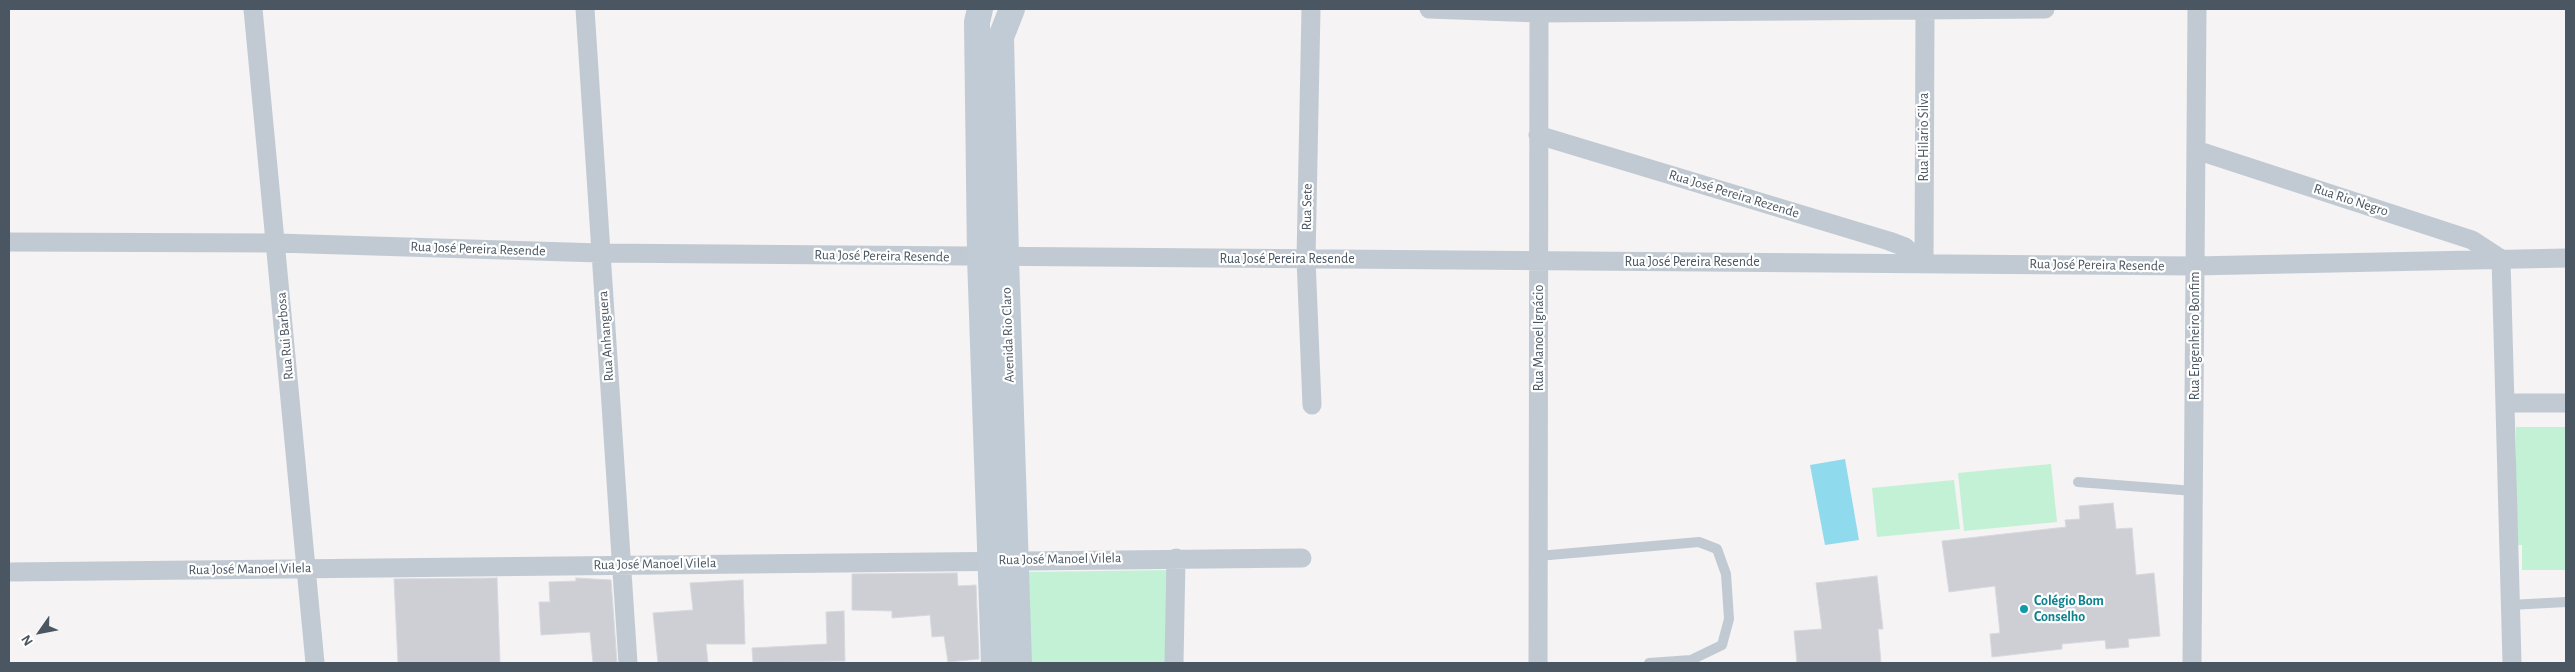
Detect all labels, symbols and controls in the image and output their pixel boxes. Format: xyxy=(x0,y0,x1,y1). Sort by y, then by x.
street label: Rua Hilario Silva xyxy=(1916,93,1932,181)
street label: Rua José Pereira Rezende xyxy=(1667,166,1801,222)
street label: Rua Rio Negro xyxy=(2312,180,2390,220)
street label: Rua Sete xyxy=(1298,183,1316,231)
street label: Rua José Pereira Resende xyxy=(410,238,546,260)
street label: Rua José Pereira Resende xyxy=(814,246,950,266)
street label: Rua José Pereira Resende xyxy=(1219,251,1355,267)
street label: Rua José Pereira Resende xyxy=(1624,254,1760,270)
street label: Rua José Pereira Resende xyxy=(2029,255,2165,275)
street label: Rua Engenheiro Bonfim xyxy=(2187,272,2203,400)
street label: Rua Manoel Ignácio xyxy=(1531,285,1547,391)
street label: Avenida Rio Claro xyxy=(998,287,1018,383)
street label: Rua Anhanguera xyxy=(594,290,618,382)
street label: Rua Rui Barbosa xyxy=(273,292,297,380)
street label: Rua José Manoel Vilela xyxy=(998,550,1122,568)
street label: Rua José Manoel Vilela xyxy=(593,555,717,573)
street label: Rua José Manoel Vilela xyxy=(188,560,312,578)
place label: Colégio Bom Conselho xyxy=(2034,593,2104,626)
marker: Colégio Bom Conselho xyxy=(2018,603,2030,615)
north arrow xyxy=(15,607,65,657)
text: N xyxy=(19,632,36,648)

